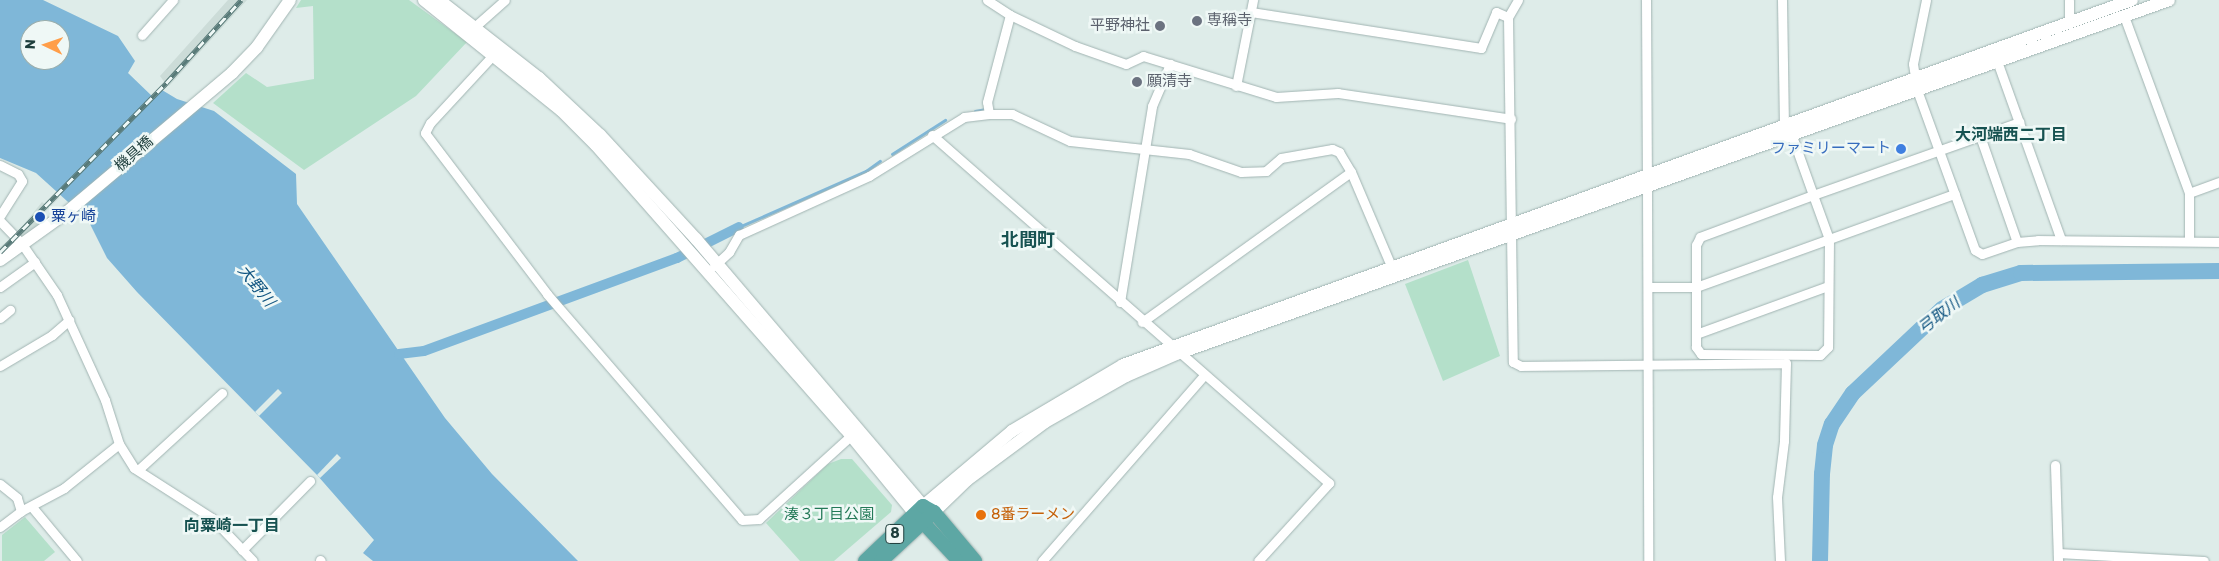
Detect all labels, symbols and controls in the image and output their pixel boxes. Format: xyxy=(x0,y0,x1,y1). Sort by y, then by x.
place label: 専稱寺 xyxy=(1207,12,1252,30)
marker: 専稱寺 xyxy=(1191,15,1203,27)
place label: 平野神社 xyxy=(1090,17,1150,35)
north arrow xyxy=(20,20,70,70)
marker: 平野神社 xyxy=(1154,20,1166,32)
text: N xyxy=(22,39,39,50)
place label: 願清寺 xyxy=(1147,73,1192,91)
marker: 願清寺 xyxy=(1131,76,1143,88)
district label: 大河端西二丁目 xyxy=(1955,125,2067,145)
street label: 機具橋 xyxy=(111,132,157,176)
place label: ファミリーマート xyxy=(1771,140,1891,158)
marker: ファミリーマート xyxy=(1895,143,1907,155)
place label: 粟ヶ崎 xyxy=(51,208,96,226)
marker: 粟ヶ崎 xyxy=(33,210,47,224)
district label: 北間町 xyxy=(1001,229,1055,251)
water label: 大野川 xyxy=(233,261,279,311)
water label: 弓取川 xyxy=(1914,294,1964,338)
park label: 湊３丁目公園 xyxy=(784,506,874,524)
place label: 8番ラーメン xyxy=(991,506,1076,524)
marker: 8番ラーメン xyxy=(975,509,987,521)
district label: 向粟崎一丁目 xyxy=(184,516,280,536)
road number: 8 xyxy=(885,522,905,546)

